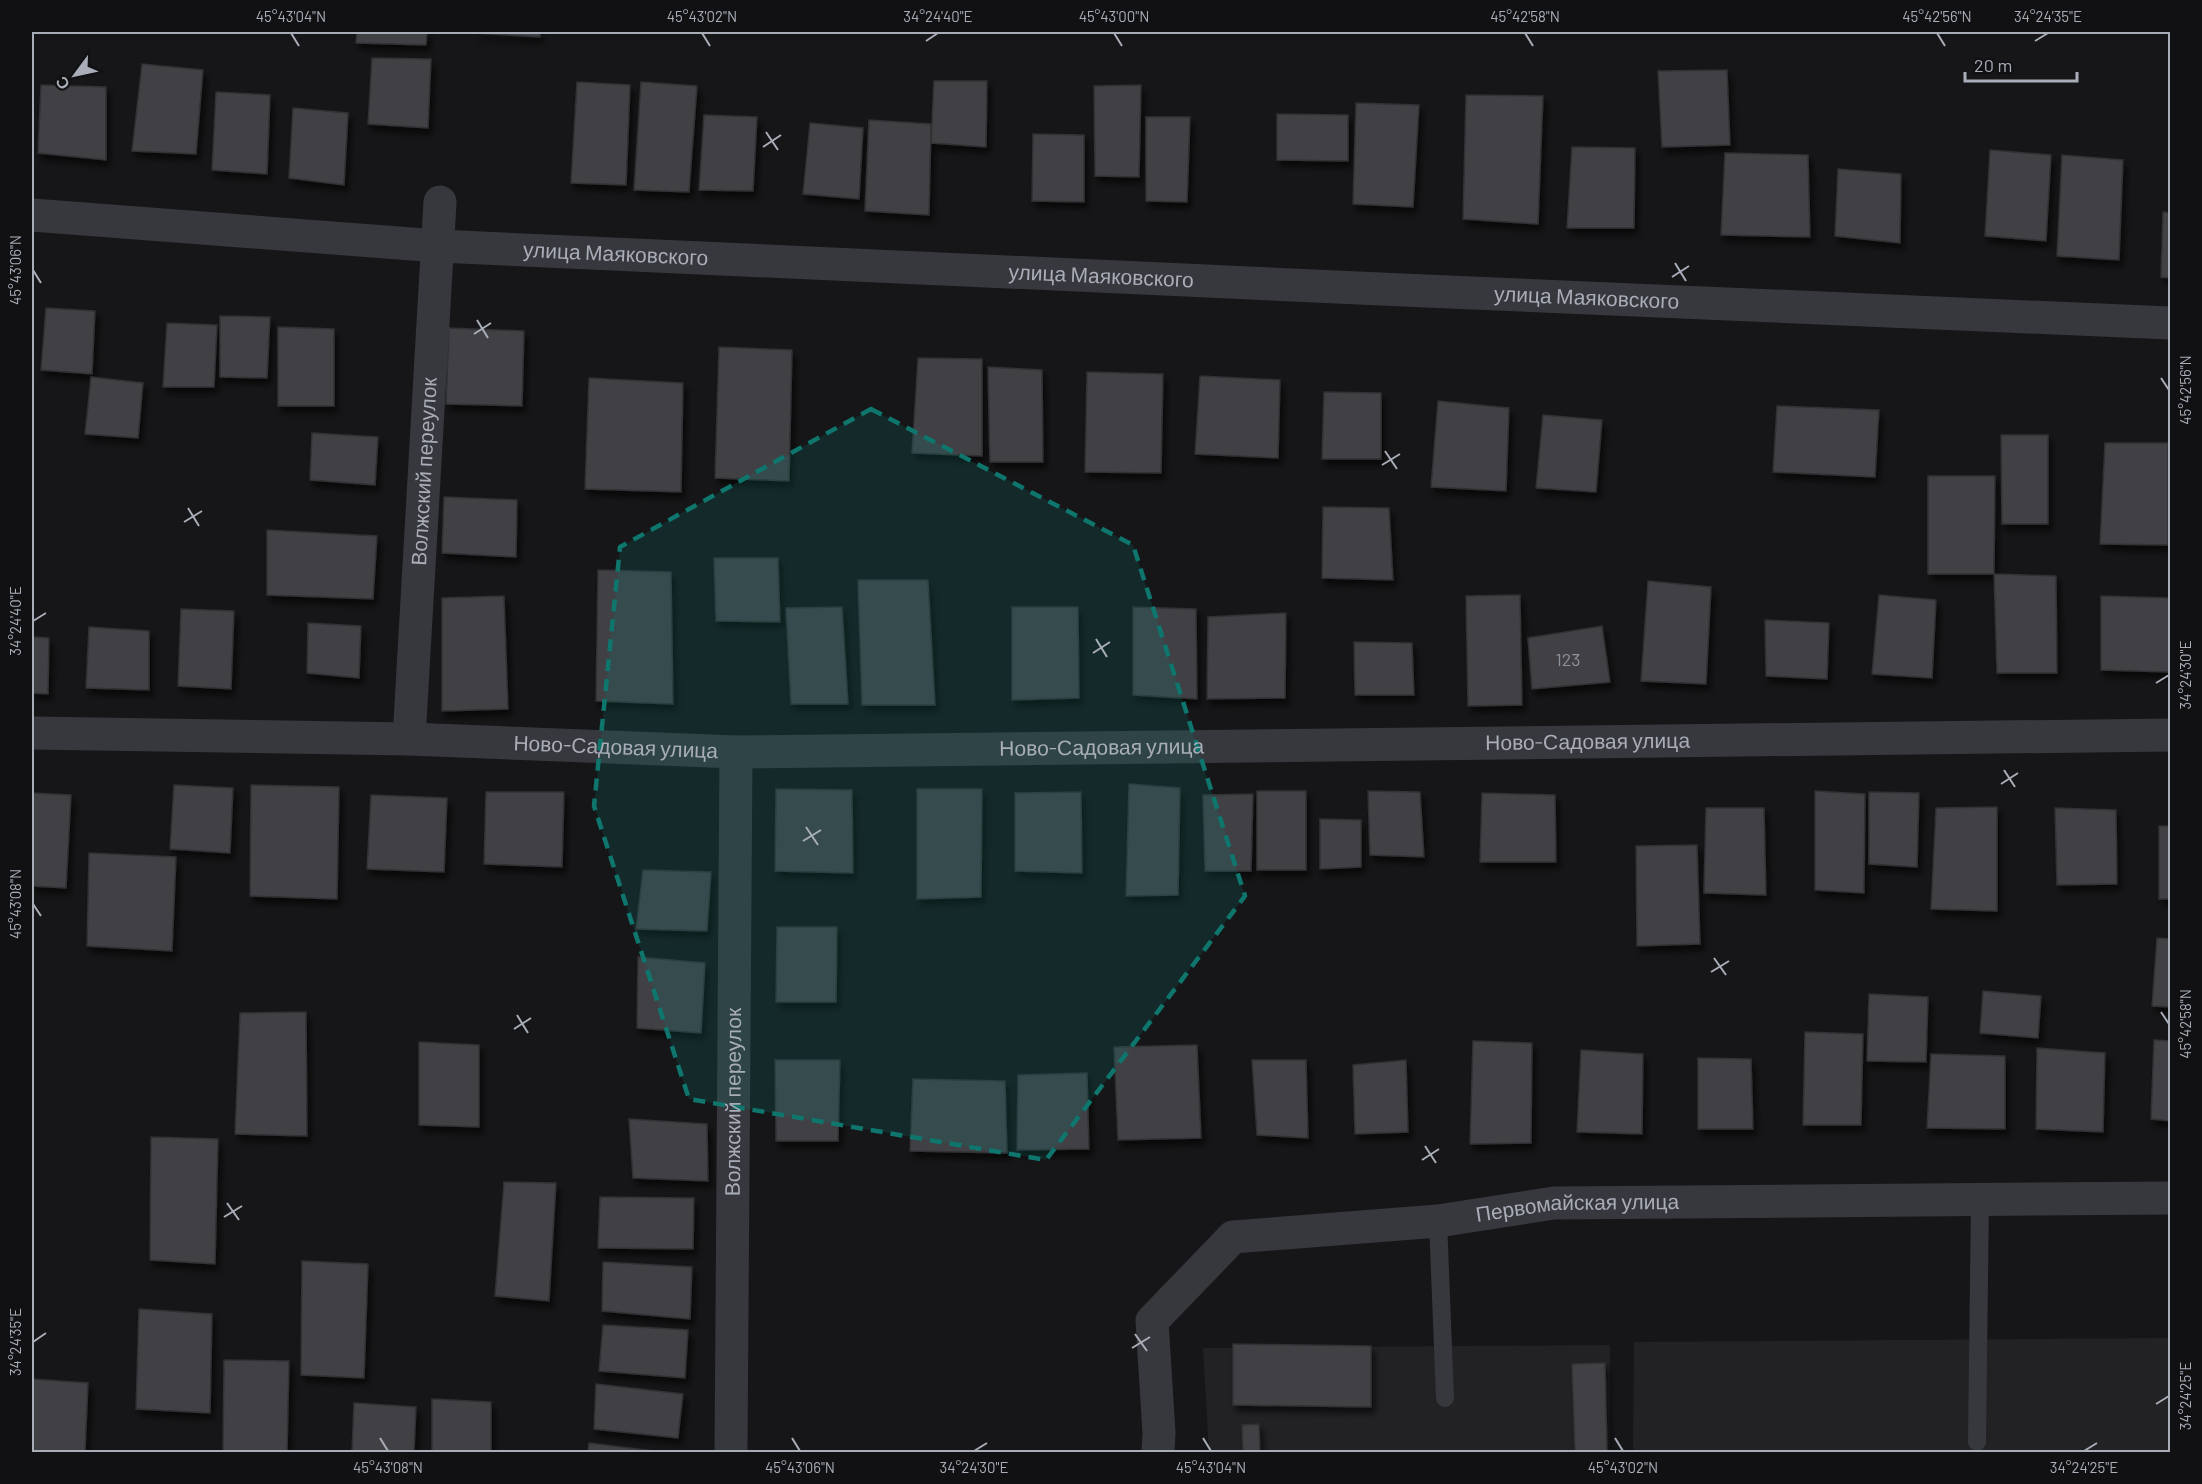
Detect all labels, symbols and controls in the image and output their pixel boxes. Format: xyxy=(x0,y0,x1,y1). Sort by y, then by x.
text: 45°43'04"N xyxy=(256,7,326,25)
text: 45°43'02"N xyxy=(667,7,737,25)
text: 34°24'40"E xyxy=(903,7,973,25)
text: 45°43'00"N xyxy=(1079,7,1149,25)
text: 45°42'58"N xyxy=(1490,7,1560,25)
text: 45°42'56"N xyxy=(1902,7,1972,25)
text: 34°24'35"E xyxy=(2014,7,2082,25)
north arrow xyxy=(45,45,105,105)
scale bar xyxy=(1965,45,2078,83)
text: 20 m xyxy=(1974,54,2012,76)
text: С xyxy=(51,73,73,93)
text: 45°43'06"N xyxy=(6,235,24,305)
street label: улица Маяковского xyxy=(523,236,709,269)
street label: улица Маяковского xyxy=(1008,258,1194,291)
street label: улица Маяковского xyxy=(1494,280,1680,313)
text: 45°42'56"N xyxy=(2176,355,2194,425)
street label: Волжский переулок xyxy=(405,376,441,566)
text: 34°24'40"E xyxy=(6,586,24,656)
text: 34°24'30"E xyxy=(2176,641,2194,710)
house number: 123 xyxy=(1555,648,1581,670)
street label: Ново-Садовая улица xyxy=(1485,727,1690,754)
street label: Ново-Садовая улица xyxy=(513,729,719,762)
street label: Ново-Садовая улица xyxy=(999,732,1204,760)
text: 45°43'08"N xyxy=(6,869,24,939)
text: 45°42'58"N xyxy=(2176,989,2194,1059)
street label: Волжский переулок xyxy=(719,1007,745,1196)
street label: Первомайская улица xyxy=(1474,1188,1680,1226)
text: 34°24'35"E xyxy=(6,1308,24,1376)
text: 34°24'25"E xyxy=(2176,1362,2194,1430)
text: 45°43'08"N xyxy=(353,1458,423,1476)
text: 45°43'06"N xyxy=(765,1458,835,1476)
text: 34°24'30"E xyxy=(940,1458,1009,1476)
text: 45°43'04"N xyxy=(1176,1458,1246,1476)
text: 45°43'02"N xyxy=(1588,1458,1658,1476)
text: 34°24'25"E xyxy=(2050,1458,2118,1476)

